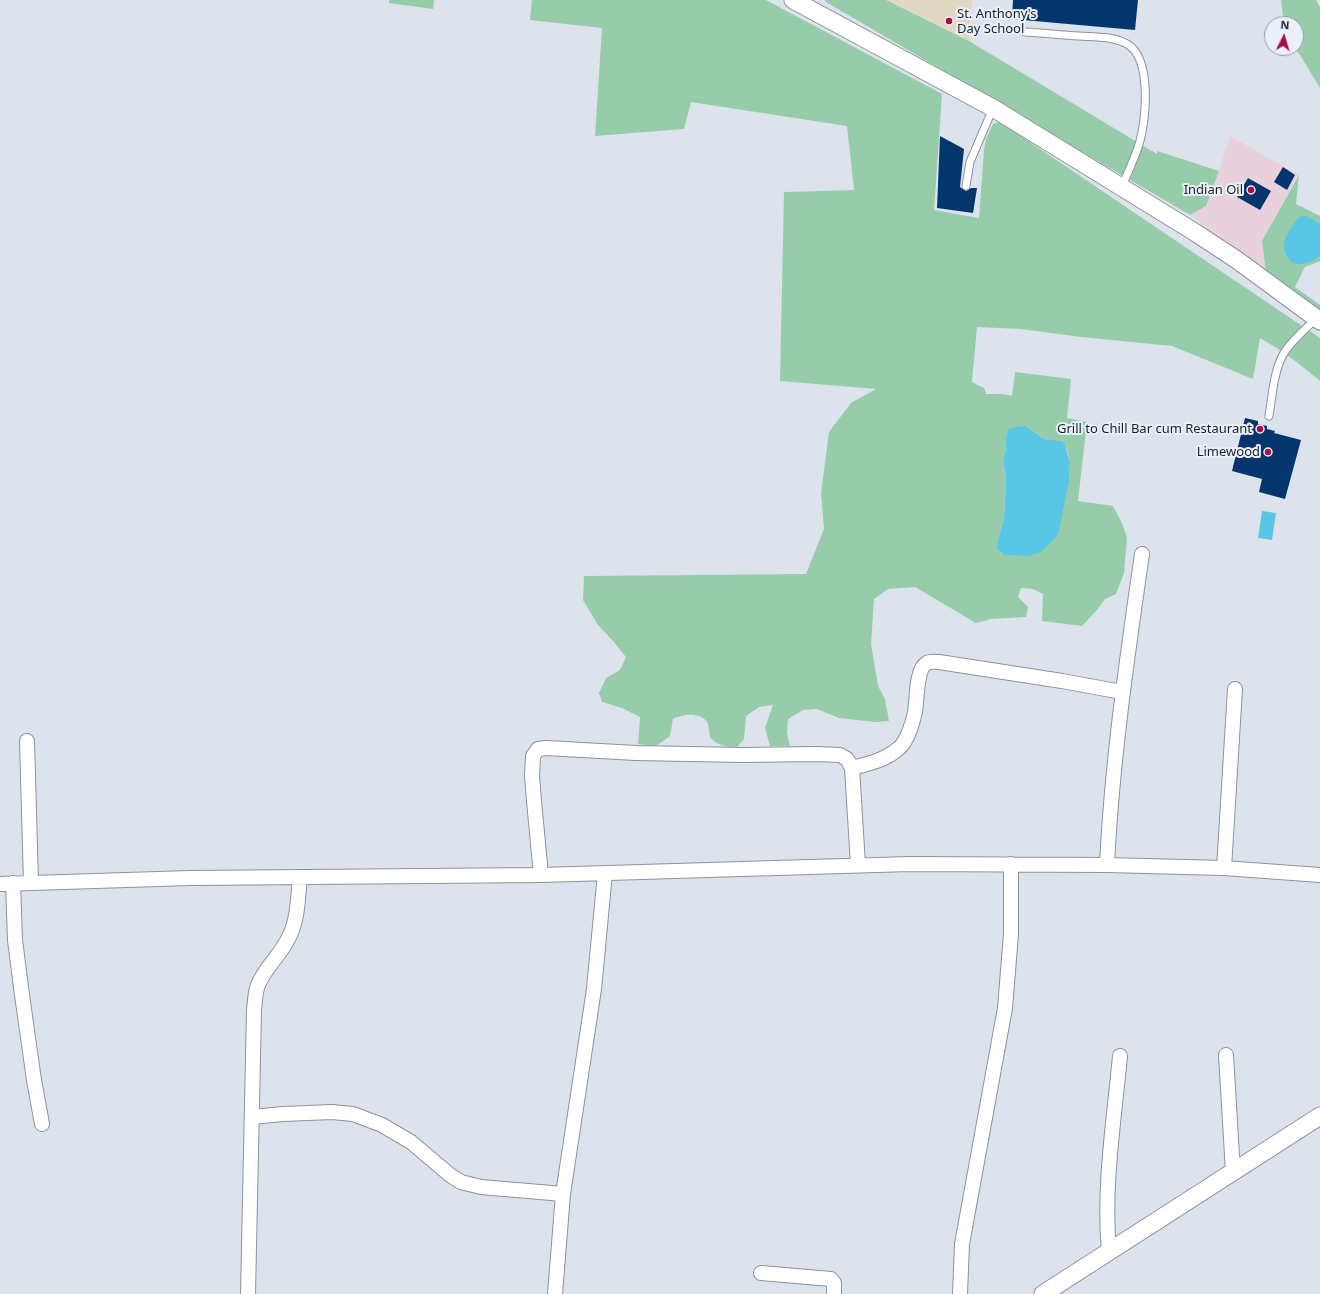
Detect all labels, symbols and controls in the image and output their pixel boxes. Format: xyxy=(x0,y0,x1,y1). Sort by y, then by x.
place label: St. Anthony's Day School xyxy=(957,6,1037,37)
marker: St. Anthony's Day School xyxy=(944,16,954,26)
north arrow xyxy=(1264,16,1304,56)
text: N xyxy=(1280,17,1290,32)
place label: Indian Oil xyxy=(1184,182,1243,198)
marker: Indian Oil xyxy=(1246,185,1256,195)
place label: Grill to Chill Bar cum Restaurant xyxy=(1057,421,1252,437)
marker: Grill to Chill Bar cum Restaurant xyxy=(1255,424,1265,434)
place label: Limewood xyxy=(1197,444,1260,460)
marker: Limewood xyxy=(1263,447,1273,457)

